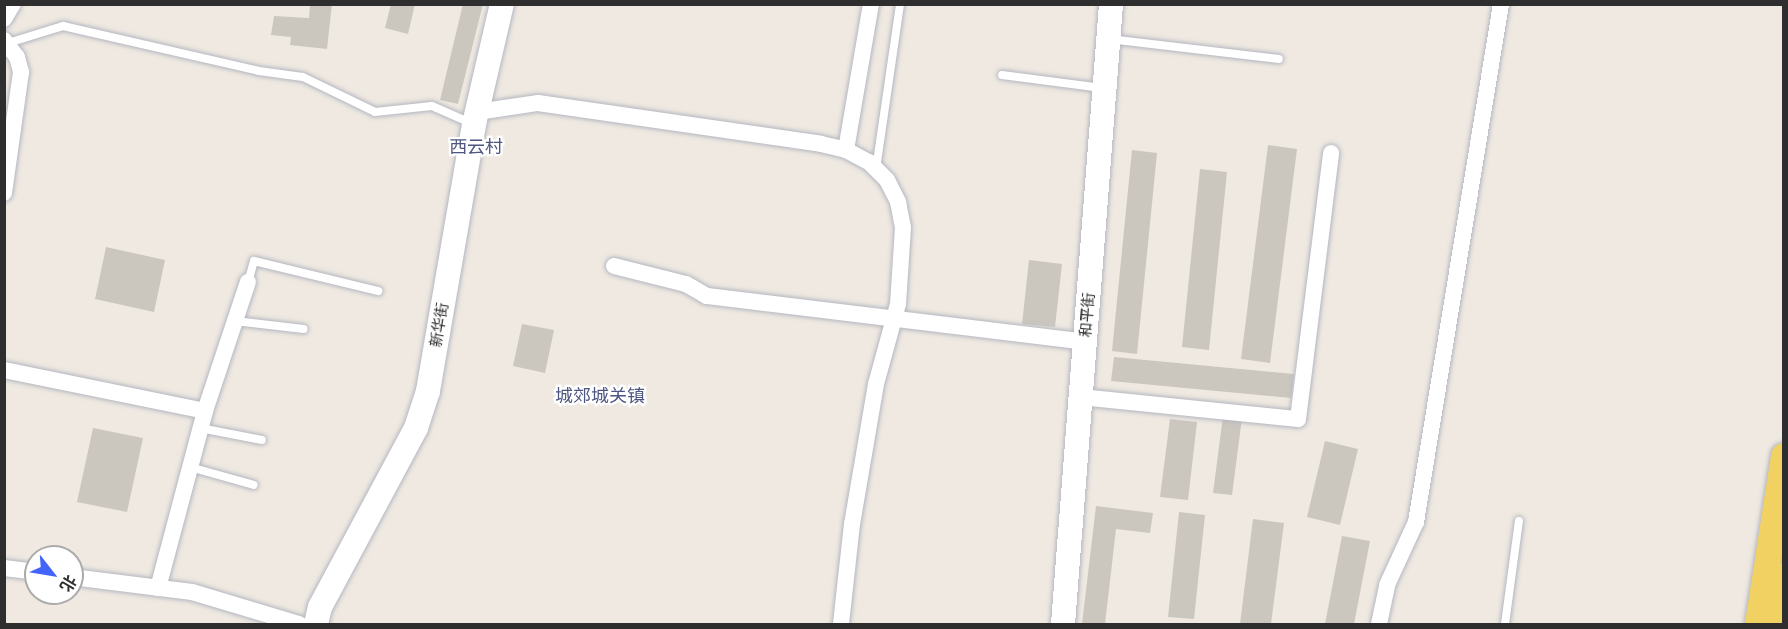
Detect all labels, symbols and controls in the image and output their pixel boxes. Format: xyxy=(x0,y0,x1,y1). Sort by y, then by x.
district label: 西云村 xyxy=(449,136,503,158)
street label: 和平街 xyxy=(1077,292,1099,338)
street label: 新华街 xyxy=(427,301,453,349)
district label: 城郊城关镇 xyxy=(555,385,645,407)
north arrow xyxy=(24,545,84,605)
text: 北 xyxy=(54,571,81,596)

